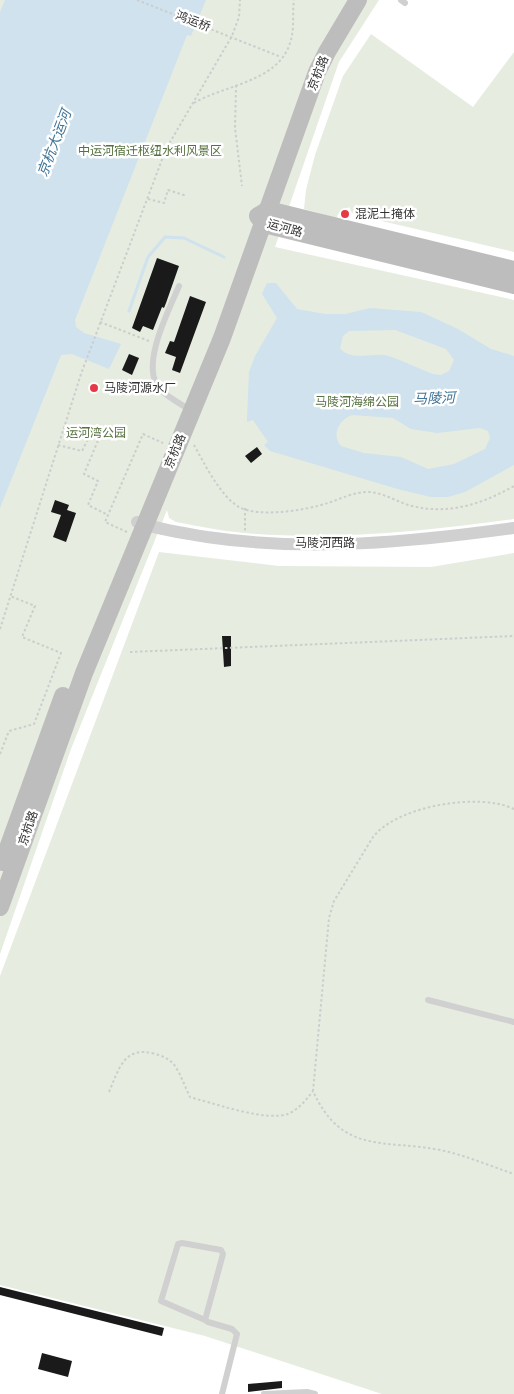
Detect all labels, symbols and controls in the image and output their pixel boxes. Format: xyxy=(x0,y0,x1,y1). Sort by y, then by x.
street label: 鸿运桥 xyxy=(173,7,213,35)
street label: 京杭路 xyxy=(304,53,332,93)
water label: 京杭大运河 xyxy=(33,104,76,179)
park label: 中运河宿迁枢纽水利风景区 xyxy=(78,143,222,159)
place label: 混泥土掩体 xyxy=(355,206,415,222)
marker: 混泥土掩体 xyxy=(339,208,351,220)
street label: 运河路 xyxy=(265,215,305,241)
place label: 马陵河源水厂 xyxy=(104,380,176,396)
marker: 马陵河源水厂 xyxy=(88,382,100,394)
water label: 马陵河 xyxy=(413,388,458,408)
park label: 马陵河海绵公园 xyxy=(315,394,399,410)
park label: 运河湾公园 xyxy=(66,425,126,441)
street label: 京杭路 xyxy=(161,431,189,471)
street label: 马陵河西路 xyxy=(295,535,355,551)
street label: 京杭路 xyxy=(15,808,41,848)

